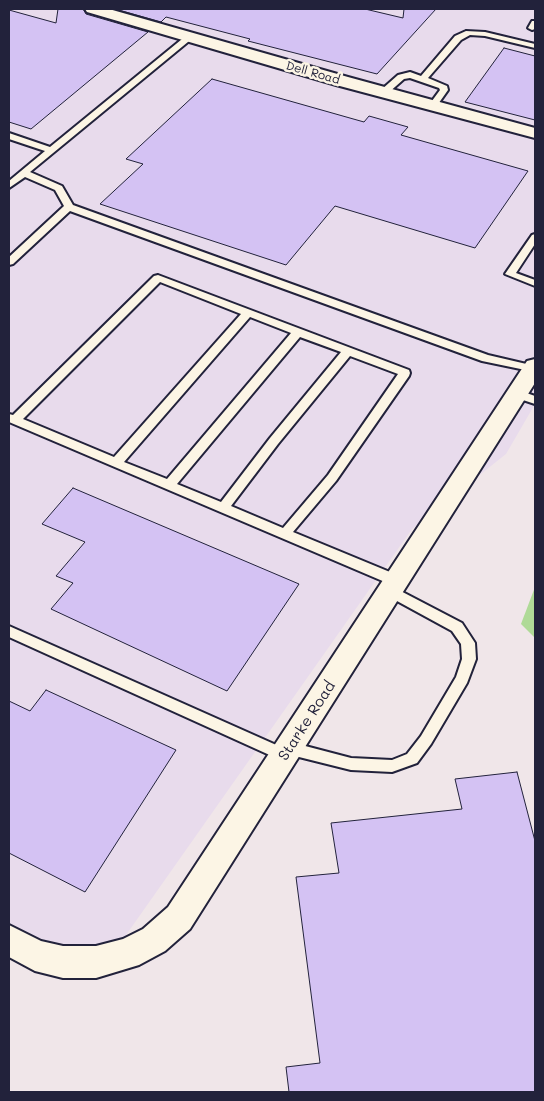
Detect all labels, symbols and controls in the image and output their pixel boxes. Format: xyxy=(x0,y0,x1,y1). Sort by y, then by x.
street label: Dell Road xyxy=(284,58,342,88)
street label: Starke Road xyxy=(275,678,339,764)

